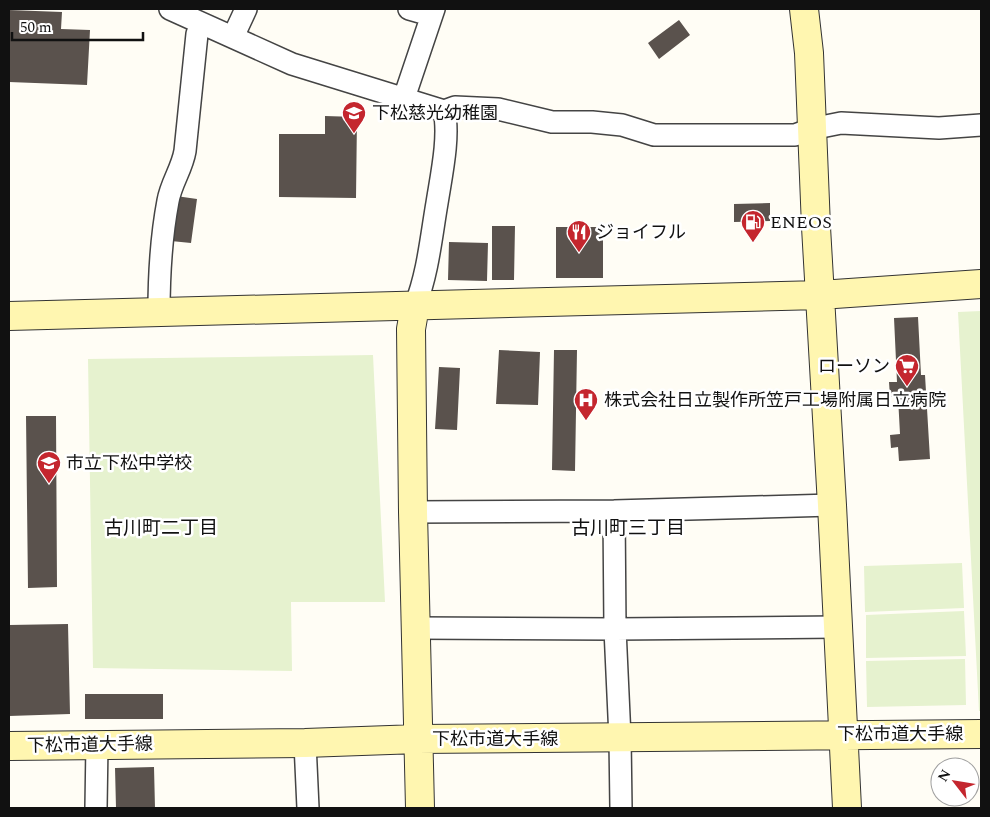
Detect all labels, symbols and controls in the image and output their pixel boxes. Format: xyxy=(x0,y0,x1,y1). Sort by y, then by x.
scale bar xyxy=(12,10,144,42)
text: 50 m xyxy=(20,16,52,39)
school or university icon: 下松慈光幼稚園 xyxy=(341,100,367,134)
place label: 下松慈光幼稚園 xyxy=(372,100,498,127)
fuel station icon: ENEOS xyxy=(740,209,766,243)
place label: ENEOS xyxy=(770,209,832,236)
restaurant icon: ジョイフル xyxy=(566,219,592,253)
place label: ジョイフル xyxy=(596,219,686,246)
place label: ローソン xyxy=(818,353,890,380)
supermarket icon: ローソン xyxy=(894,353,920,387)
hospital icon: 株式会社日立製作所笠戸工場附属日立病院 xyxy=(573,387,599,421)
place label: 株式会社日立製作所笠戸工場附属日立病院 xyxy=(604,387,946,414)
school or university icon: 市立下松中学校 xyxy=(36,450,62,484)
place label: 市立下松中学校 xyxy=(66,450,192,477)
district label: 古川町二丁目 xyxy=(104,514,218,543)
district label: 古川町三丁目 xyxy=(571,514,685,543)
street label: 下松市道大手線 xyxy=(837,721,963,748)
street label: 下松市道大手線 xyxy=(432,726,558,753)
street label: 下松市道大手線 xyxy=(27,730,153,760)
north arrow xyxy=(930,757,980,807)
text: N xyxy=(932,765,956,786)

